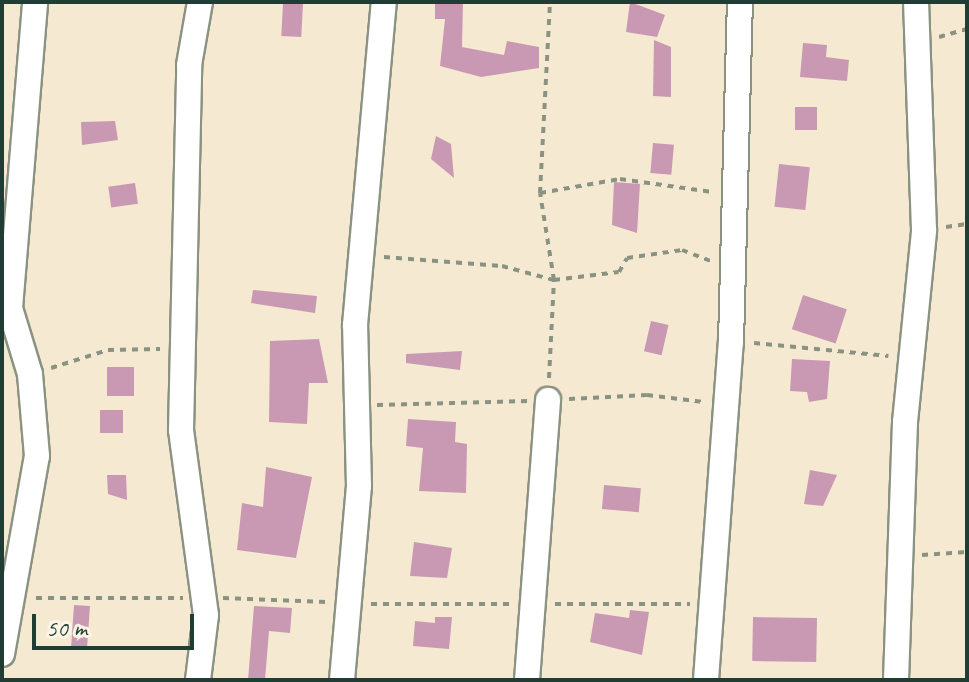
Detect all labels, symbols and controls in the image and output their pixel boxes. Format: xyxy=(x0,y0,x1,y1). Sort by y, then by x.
scale bar xyxy=(36,598,198,648)
text: 50 m xyxy=(46,613,87,643)

